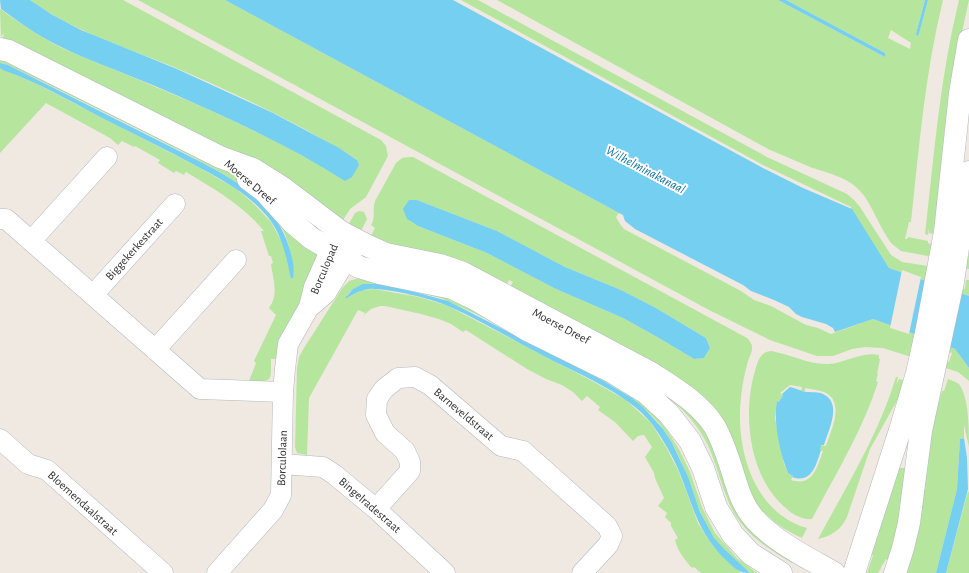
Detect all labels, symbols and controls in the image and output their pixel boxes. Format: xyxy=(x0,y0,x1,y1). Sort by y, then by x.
water label: Wilhelminakanaal xyxy=(604,144,687,197)
street label: Moerse Dreef xyxy=(222,157,279,208)
street label: Biggekerkestraat xyxy=(103,215,165,282)
street label: Borculopad xyxy=(308,242,340,296)
street label: Moerse Dreef xyxy=(530,306,593,347)
street label: Barneveldstraat xyxy=(432,386,496,442)
street label: Borculolaan xyxy=(275,430,289,486)
street label: Bloemendaalstraat xyxy=(46,469,120,537)
street label: Bingelradestraat xyxy=(337,475,403,535)

